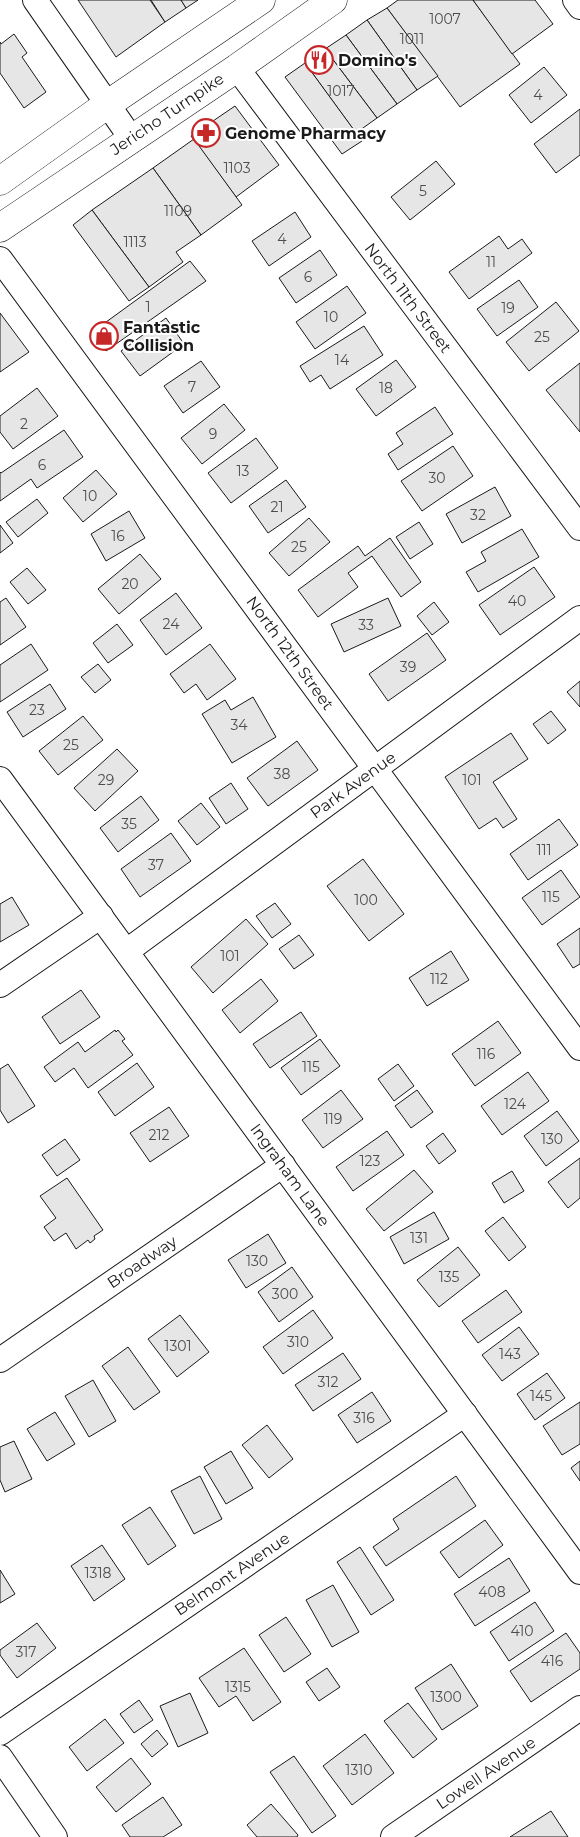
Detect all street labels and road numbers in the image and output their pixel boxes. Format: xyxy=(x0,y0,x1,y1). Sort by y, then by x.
street label: Jericho Turnpike xyxy=(106,69,227,160)
street label: North 11th Street xyxy=(361,239,456,357)
street label: North 12th Street xyxy=(242,592,338,714)
street label: Park Avenue xyxy=(307,748,399,822)
street label: Ingraham Lane xyxy=(246,1120,334,1230)
street label: Broadway xyxy=(103,1232,181,1292)
street label: Belmont Avenue xyxy=(171,1528,293,1620)
street label: Lowell Avenue xyxy=(433,1733,539,1813)

